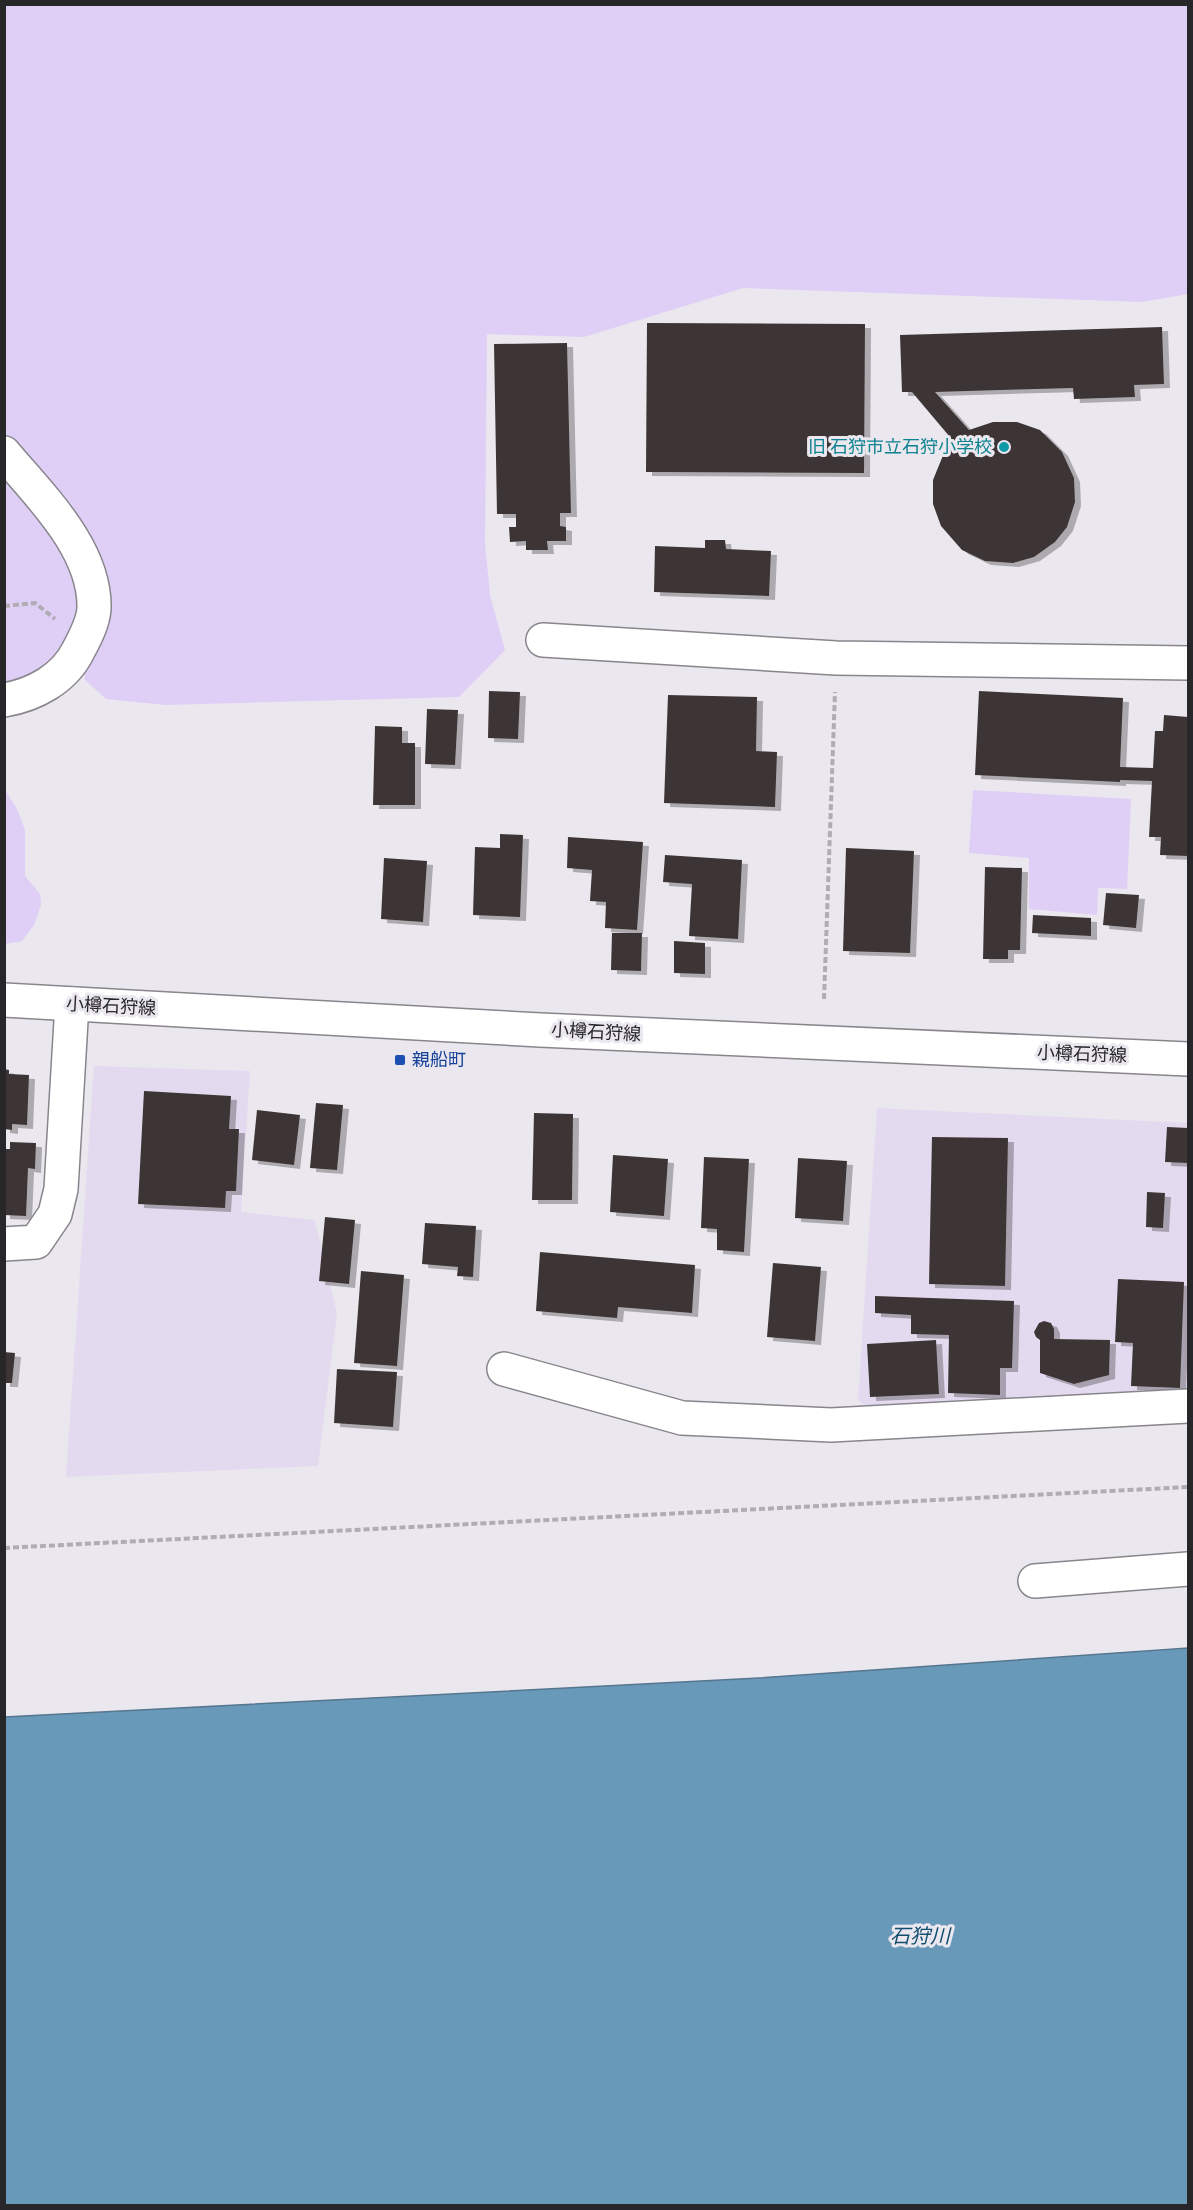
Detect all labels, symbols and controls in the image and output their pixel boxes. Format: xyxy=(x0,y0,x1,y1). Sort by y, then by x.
place label: 旧 石狩市立石狩小学校 xyxy=(808,436,992,458)
marker: 旧 石狩市立石狩小学校 xyxy=(997,440,1011,454)
street label: 小樽石狩線 xyxy=(65,993,157,1019)
street label: 小樽石狩線 xyxy=(550,1019,642,1045)
street label: 小樽石狩線 xyxy=(1037,1041,1127,1067)
place label: 親船町 xyxy=(412,1049,466,1071)
marker: 親船町 xyxy=(393,1053,407,1067)
water label: 石狩川 xyxy=(890,1924,952,1948)

